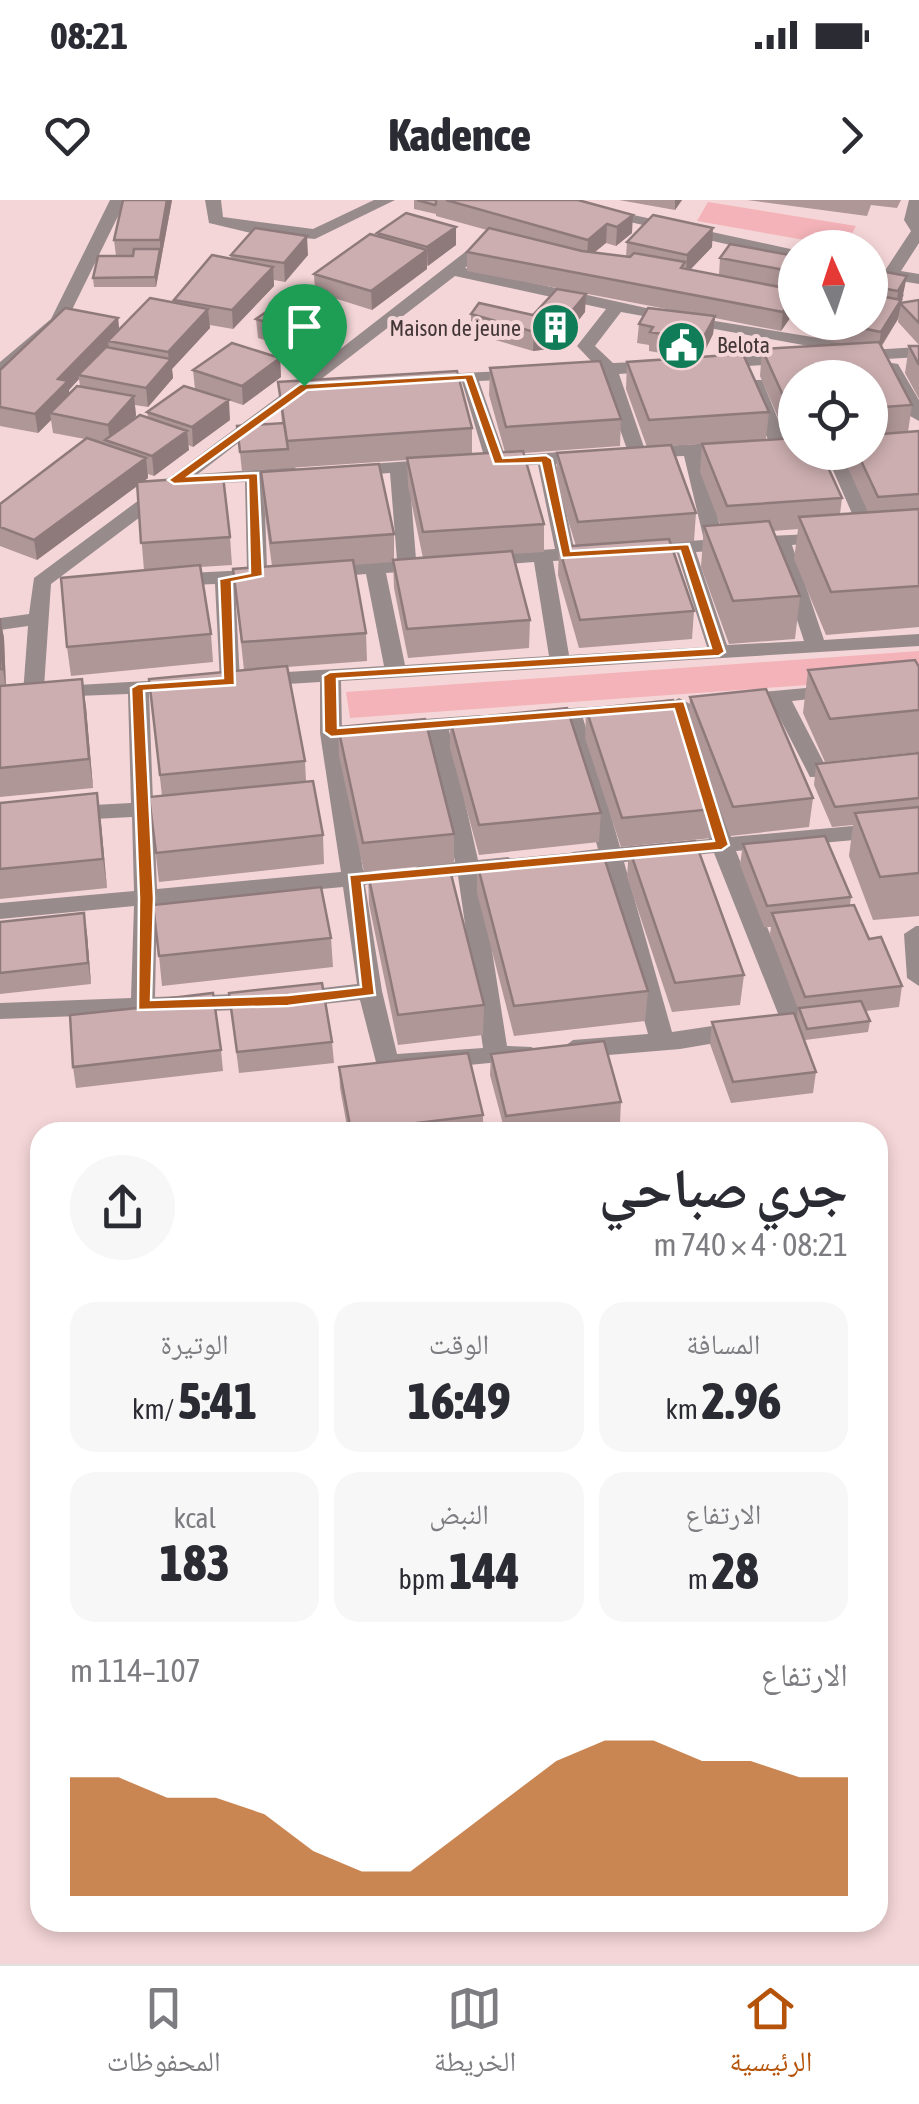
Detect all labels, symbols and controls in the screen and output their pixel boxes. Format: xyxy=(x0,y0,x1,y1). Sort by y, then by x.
text: 08:21 xyxy=(50,14,128,57)
icon: heart xyxy=(40,108,95,163)
icon: forward xyxy=(824,108,879,163)
text: Kadence xyxy=(388,109,531,161)
north arrow xyxy=(778,230,888,340)
map controls xyxy=(778,230,888,470)
pin xyxy=(262,284,347,387)
icon: arrive xyxy=(277,299,332,354)
building icon: Maison de jeune xyxy=(530,302,582,354)
place label: Maison de jeune xyxy=(389,315,521,341)
public building icon: Belota xyxy=(656,319,708,371)
place label: Belota xyxy=(717,332,770,358)
button: locate xyxy=(778,360,888,470)
button: share xyxy=(70,1155,175,1260)
text: جري صباحي xyxy=(599,1157,848,1220)
text: 08:21 · 4 × 740 m xyxy=(653,1226,848,1263)
text: الوتيرة xyxy=(161,1328,229,1360)
text: الوقت xyxy=(429,1328,489,1360)
text: المسافة xyxy=(686,1328,760,1360)
text: 5:41 xyxy=(178,1372,257,1430)
text: 16:49 xyxy=(408,1372,510,1430)
text: 2.96 xyxy=(702,1372,781,1430)
text: /km xyxy=(132,1393,178,1425)
text: km xyxy=(665,1393,702,1425)
text: النبض xyxy=(429,1498,489,1530)
text: الارتفاع xyxy=(685,1498,762,1530)
text: kcal xyxy=(173,1502,216,1534)
text: 183 xyxy=(159,1534,230,1592)
text: 144 xyxy=(449,1542,520,1600)
text: 28 xyxy=(712,1542,759,1600)
text: bpm xyxy=(398,1563,449,1595)
text: m xyxy=(688,1563,712,1595)
text: 107–114 m xyxy=(70,1652,201,1689)
text: الارتفاع xyxy=(761,1656,848,1693)
tab: المحفوظات xyxy=(107,1981,221,2089)
tab: الخريطة xyxy=(434,1981,516,2089)
tab: الرئيسية xyxy=(729,1981,812,2089)

